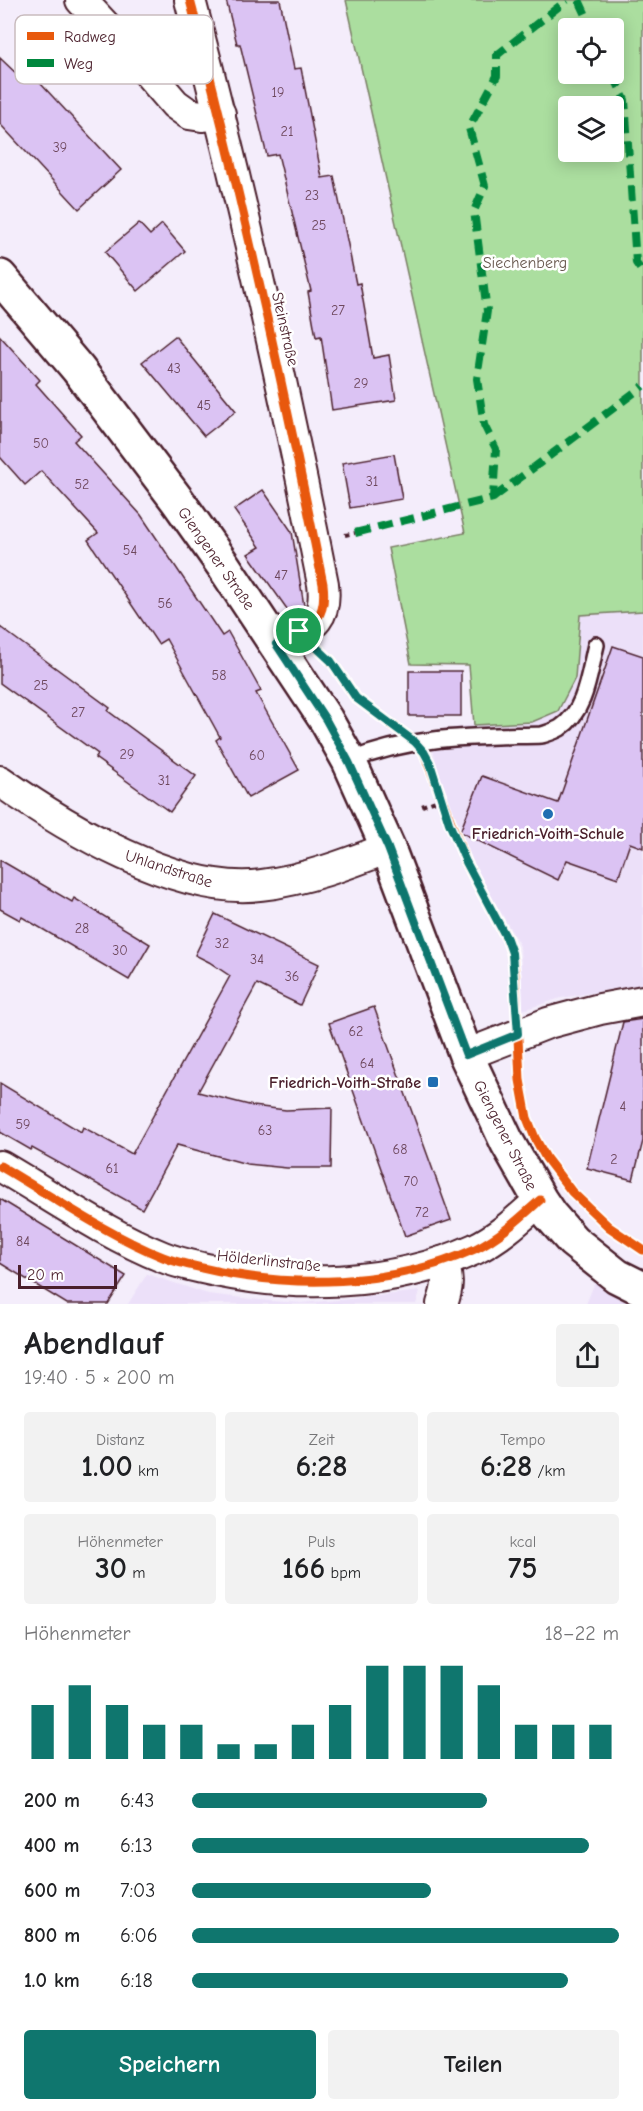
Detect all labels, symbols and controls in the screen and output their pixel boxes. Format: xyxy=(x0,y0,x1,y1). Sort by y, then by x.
legend xyxy=(15,15,213,84)
map controls xyxy=(558,18,624,162)
button: locate xyxy=(558,18,624,84)
text: Radweg xyxy=(64,28,116,46)
text: Weg xyxy=(64,55,93,73)
house number: 19 xyxy=(272,84,284,101)
button: layers xyxy=(558,96,624,162)
house number: 21 xyxy=(281,123,293,140)
house number: 39 xyxy=(53,139,67,156)
house number: 23 xyxy=(305,187,319,204)
house number: 25 xyxy=(312,217,326,234)
park label: Siechenberg xyxy=(483,254,567,272)
street label: Steinstraße xyxy=(268,290,302,368)
house number: 27 xyxy=(331,302,345,319)
house number: 43 xyxy=(167,360,181,377)
house number: 29 xyxy=(354,375,368,392)
house number: 45 xyxy=(197,397,211,414)
house number: 50 xyxy=(33,435,49,452)
house number: 31 xyxy=(366,473,378,490)
house number: 52 xyxy=(75,476,89,493)
street label: Giengener Straße xyxy=(174,504,258,613)
house number: 54 xyxy=(123,542,137,559)
house number: 47 xyxy=(274,567,288,584)
house number: 56 xyxy=(157,595,173,612)
pin xyxy=(273,605,324,656)
icon: arrive xyxy=(282,614,315,647)
house number: 58 xyxy=(212,667,226,684)
house number: 25 xyxy=(34,677,48,694)
house number: 27 xyxy=(71,704,85,721)
house number: 29 xyxy=(120,746,134,763)
house number: 60 xyxy=(249,747,265,764)
house number: 31 xyxy=(158,772,170,789)
marker: Friedrich-Voith-Schule xyxy=(541,807,555,821)
place label: Friedrich-Voith-Schule xyxy=(472,825,624,843)
street label: Uhlandstraße xyxy=(123,846,215,892)
house number: 28 xyxy=(75,920,89,937)
house number: 32 xyxy=(215,935,229,952)
house number: 30 xyxy=(112,942,128,959)
house number: 34 xyxy=(250,951,264,968)
house number: 36 xyxy=(285,968,299,985)
house number: 62 xyxy=(349,1023,363,1040)
house number: 64 xyxy=(360,1055,374,1072)
place label: Friedrich-Voith-Straße xyxy=(269,1074,421,1092)
marker: Friedrich-Voith-Straße xyxy=(426,1075,440,1089)
street label: Giengener Straße xyxy=(470,1077,541,1194)
house number: 4 xyxy=(620,1098,627,1115)
house number: 59 xyxy=(15,1116,31,1133)
house number: 63 xyxy=(258,1122,272,1139)
house number: 68 xyxy=(393,1141,407,1158)
house number: 2 xyxy=(610,1151,618,1168)
house number: 61 xyxy=(105,1160,119,1177)
house number: 70 xyxy=(403,1173,419,1190)
house number: 72 xyxy=(415,1204,429,1221)
house number: 84 xyxy=(16,1233,30,1250)
street label: Hölderlinstraße xyxy=(216,1247,322,1275)
scale bar xyxy=(18,1262,117,1290)
text: 20 m xyxy=(27,1266,64,1284)
text: Abendlauf xyxy=(24,1324,163,1362)
button: share xyxy=(556,1324,619,1387)
text: 19:40 · 5 × 200 m xyxy=(24,1366,175,1389)
text: Distanz xyxy=(96,1431,144,1449)
text: Zeit xyxy=(309,1431,334,1449)
text: Tempo xyxy=(500,1431,545,1449)
text: 1.00 xyxy=(81,1449,133,1484)
text: 6:28 xyxy=(295,1449,348,1484)
text: 6:28 xyxy=(480,1449,532,1484)
text: km xyxy=(133,1462,159,1480)
text: /km xyxy=(532,1462,566,1480)
text: Höhenmeter xyxy=(78,1533,163,1551)
text: Puls xyxy=(308,1533,335,1551)
text: kcal xyxy=(509,1533,536,1551)
text: 30 xyxy=(95,1551,127,1586)
text: 166 xyxy=(282,1551,325,1586)
text: 75 xyxy=(508,1551,538,1586)
text: m xyxy=(127,1564,145,1582)
text: bpm xyxy=(325,1564,361,1582)
text: Höhenmeter xyxy=(24,1622,131,1645)
text: 18–22 m xyxy=(545,1622,619,1645)
text: 200 m xyxy=(24,1789,80,1812)
text: 6:43 xyxy=(120,1789,154,1812)
text: 400 m xyxy=(24,1834,79,1857)
text: 6:13 xyxy=(120,1834,153,1857)
text: 600 m xyxy=(24,1879,80,1902)
text: 7:03 xyxy=(120,1879,155,1902)
text: 800 m xyxy=(24,1924,80,1947)
text: 6:06 xyxy=(120,1924,157,1947)
text: 1.0 km xyxy=(24,1969,80,1992)
text: 6:18 xyxy=(120,1969,153,1992)
button: Speichern xyxy=(24,2030,316,2099)
button: Teilen xyxy=(328,2030,619,2099)

